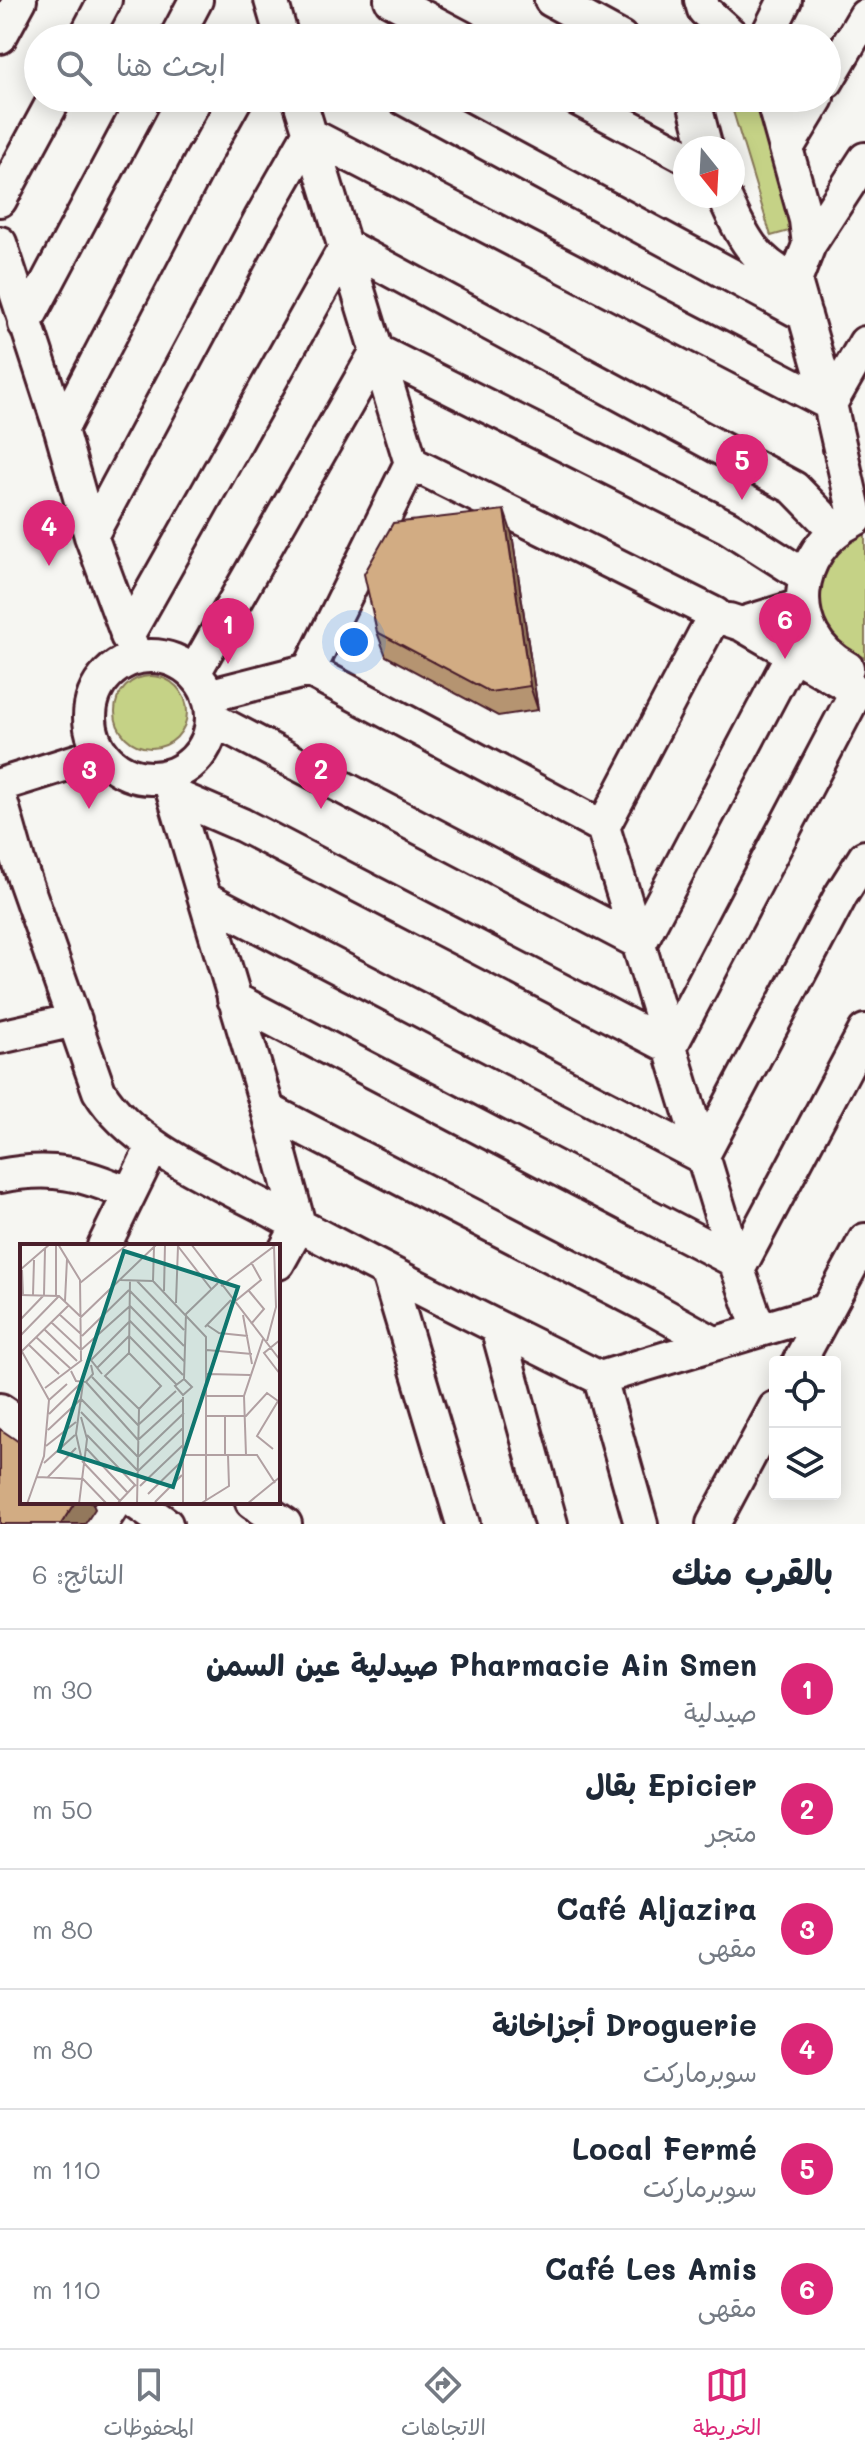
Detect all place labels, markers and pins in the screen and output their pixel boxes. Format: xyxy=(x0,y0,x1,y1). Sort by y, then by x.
pin: 5 xyxy=(716,434,768,500)
pin: 4 xyxy=(23,500,75,566)
pin: 6 xyxy=(759,593,811,659)
pin: 1 xyxy=(202,598,254,664)
pin: 3 xyxy=(63,743,115,809)
pin: 2 xyxy=(295,743,347,809)

